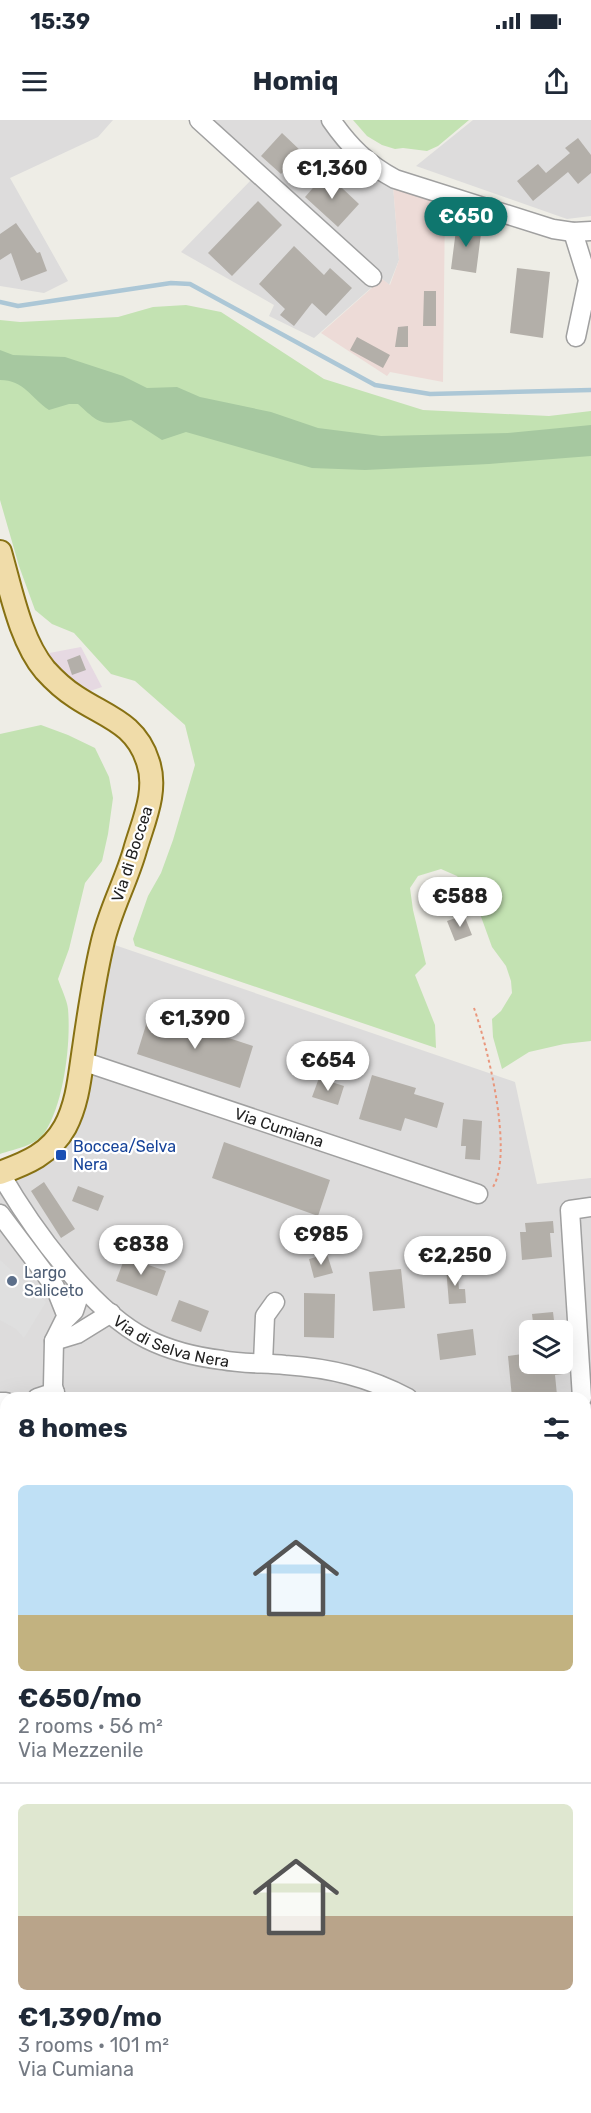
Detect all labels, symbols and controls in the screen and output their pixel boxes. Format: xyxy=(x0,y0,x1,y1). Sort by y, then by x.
text: 15:39 xyxy=(30,8,90,35)
icon: menu xyxy=(18,65,51,98)
text: Homiq xyxy=(252,65,339,97)
icon: share xyxy=(540,65,573,98)
pin: €1,360 xyxy=(283,149,381,200)
text: €1,360 xyxy=(297,156,368,180)
pin: €650 xyxy=(430,197,502,248)
text: €650 xyxy=(438,204,494,228)
street label: Via di Boccea xyxy=(108,804,156,904)
pin: €588 xyxy=(424,877,496,928)
text: €588 xyxy=(432,884,488,908)
pin: €1,390 xyxy=(146,999,244,1050)
text: €1,390 xyxy=(160,1006,230,1030)
pin: €654 xyxy=(292,1041,364,1092)
text: €654 xyxy=(300,1048,356,1072)
street label: Via Cumiana xyxy=(232,1103,326,1151)
place label: Boccea/Selva Nera xyxy=(73,1137,176,1174)
marker: Boccea/Selva Nera xyxy=(54,1148,68,1162)
pin: €985 xyxy=(285,1215,357,1266)
text: €985 xyxy=(294,1222,348,1246)
pin: €838 xyxy=(105,1225,177,1276)
text: €838 xyxy=(113,1232,169,1256)
pin: €2,250 xyxy=(406,1236,504,1287)
text: €2,250 xyxy=(418,1243,492,1267)
place label: Largo Saliceto xyxy=(24,1263,84,1300)
marker: Largo Saliceto xyxy=(5,1274,19,1288)
street label: Via di Selva Nera xyxy=(110,1311,231,1371)
map controls xyxy=(519,1320,573,1374)
button: layers xyxy=(519,1320,573,1374)
icon: filters xyxy=(540,1412,573,1445)
text: 8 homes xyxy=(18,1413,128,1444)
icon: home xyxy=(242,1524,350,1632)
text: €650/mo xyxy=(18,1683,142,1714)
text: 2 rooms · 56 m² xyxy=(18,1714,163,1738)
text: Via Mezzenile xyxy=(18,1738,143,1762)
icon: home xyxy=(242,1843,350,1951)
text: €1,390/mo xyxy=(18,2002,162,2033)
text: 3 rooms · 101 m² xyxy=(18,2033,169,2057)
text: Via Cumiana xyxy=(18,2057,134,2081)

